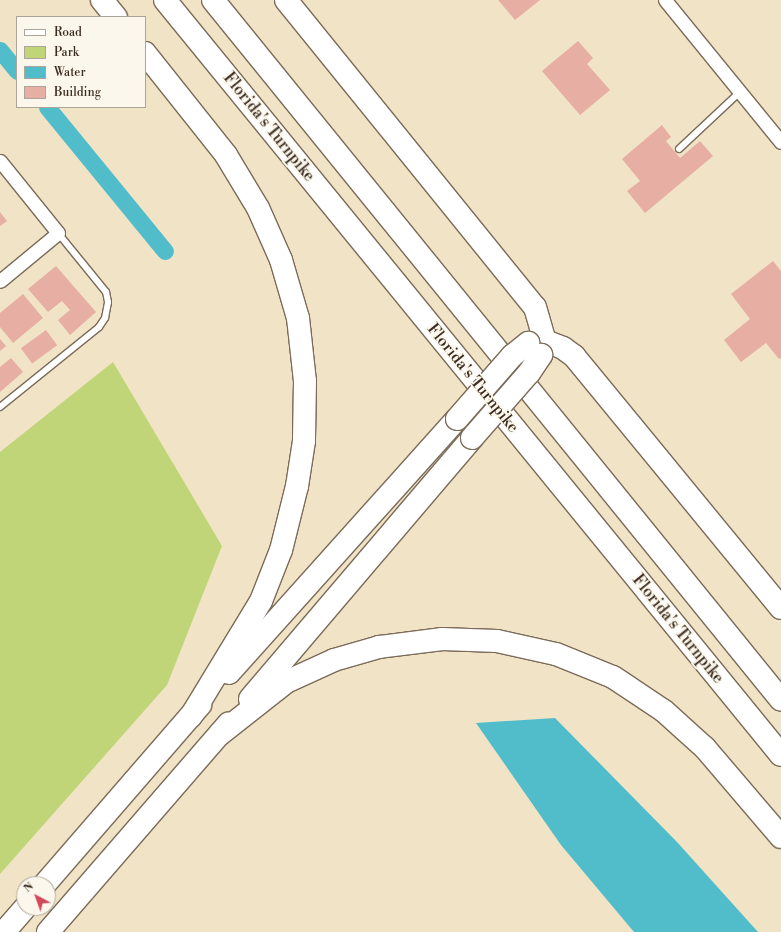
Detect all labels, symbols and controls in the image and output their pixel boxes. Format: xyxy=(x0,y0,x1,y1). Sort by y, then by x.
legend xyxy=(16,16,146,108)
text: Road xyxy=(54,25,82,40)
text: Park xyxy=(54,45,79,60)
text: Water xyxy=(54,65,86,80)
street label: Florida's Turnpike xyxy=(219,69,319,185)
text: Building xyxy=(54,85,101,100)
street label: Florida's Turnpike xyxy=(423,320,523,436)
street label: Florida's Turnpike xyxy=(628,571,728,687)
north arrow xyxy=(16,876,56,916)
text: N xyxy=(21,880,37,896)

